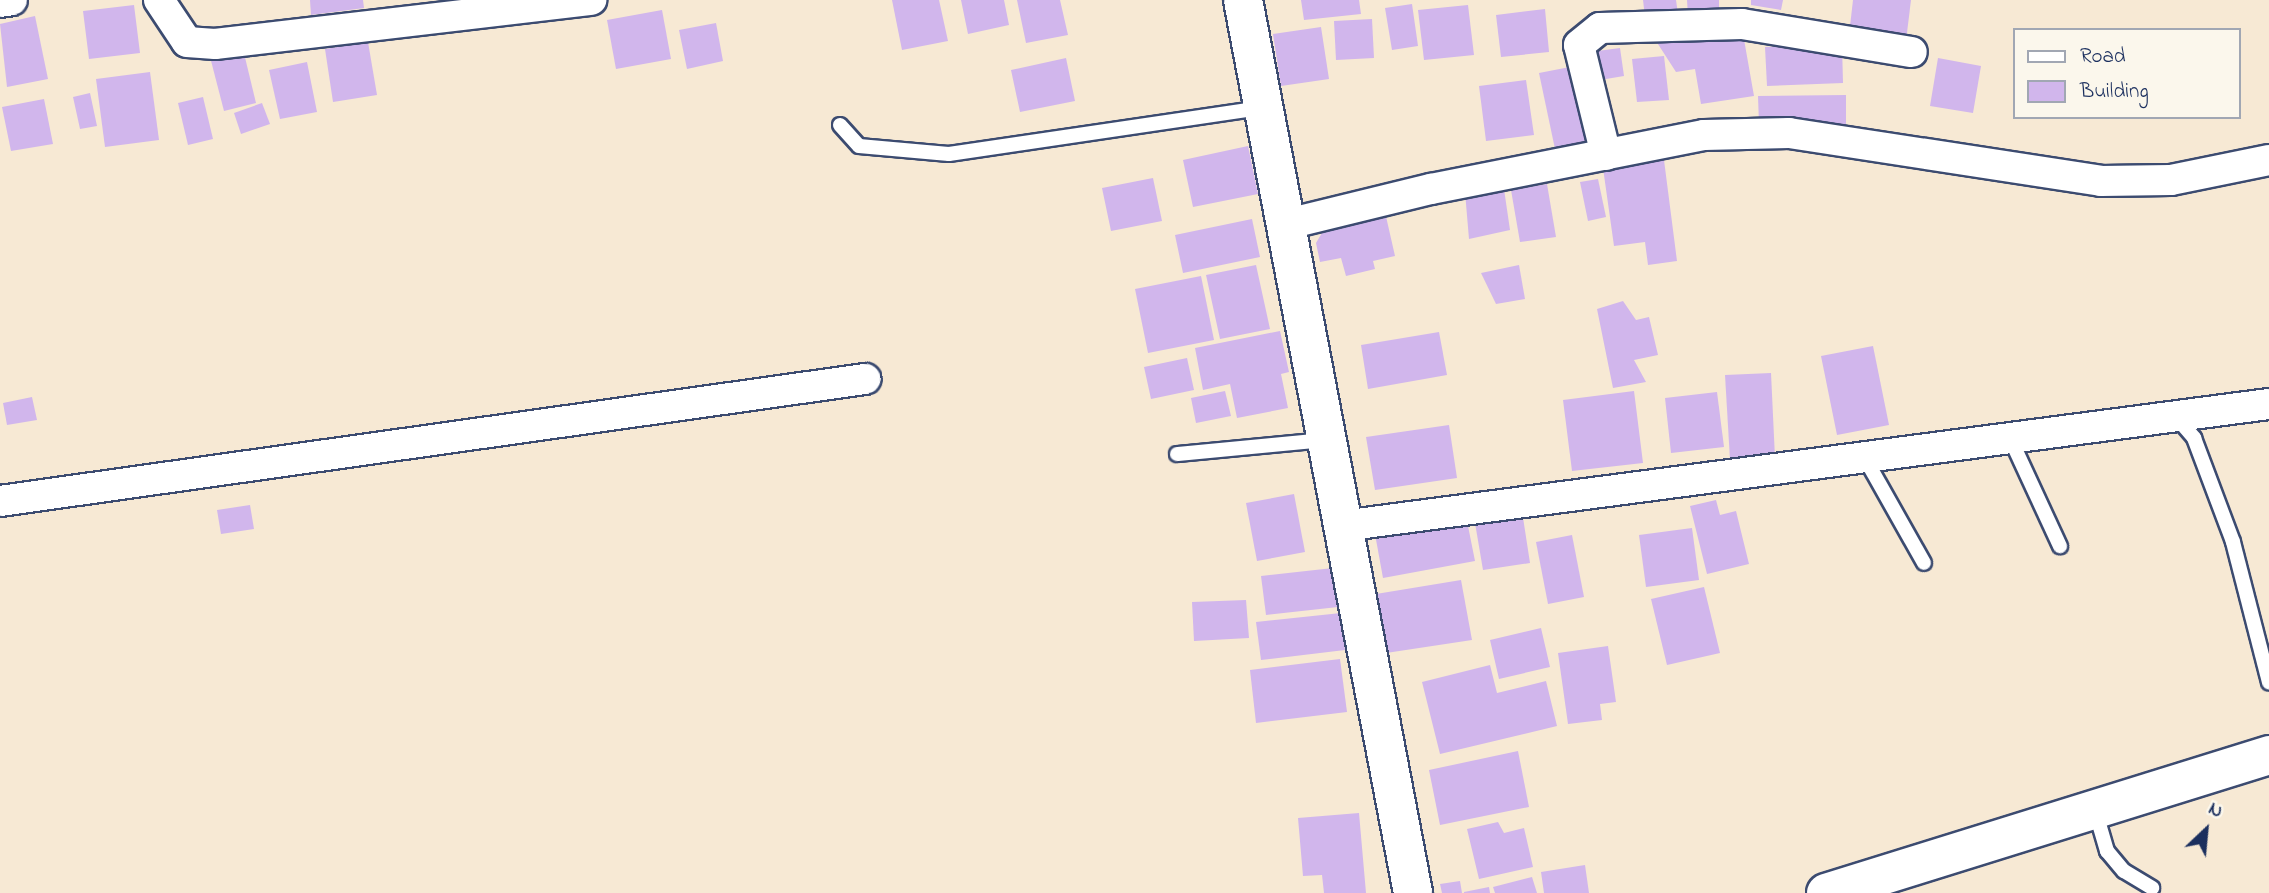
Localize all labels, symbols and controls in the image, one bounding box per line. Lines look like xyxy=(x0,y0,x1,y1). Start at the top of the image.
legend xyxy=(2014,28,2241,119)
text: Road xyxy=(2080,42,2126,72)
text: Building xyxy=(2080,77,2149,107)
north arrow xyxy=(2171,795,2241,865)
text: N xyxy=(2204,796,2227,826)

